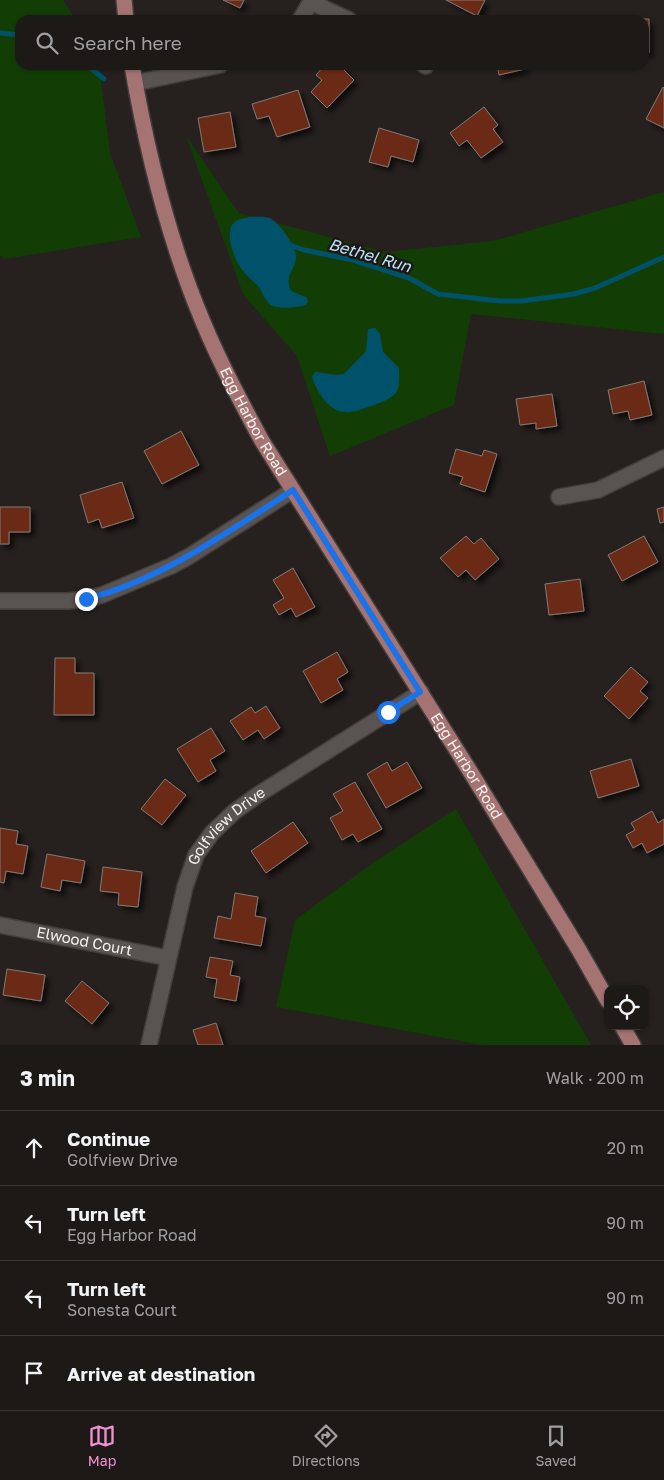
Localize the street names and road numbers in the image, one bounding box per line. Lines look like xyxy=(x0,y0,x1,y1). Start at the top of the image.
street label: Egg Harbor Road xyxy=(217,364,292,479)
street label: Egg Harbor Road xyxy=(427,709,507,822)
street label: Golfview Drive xyxy=(183,782,268,867)
street label: Elwood Court xyxy=(35,922,134,959)

